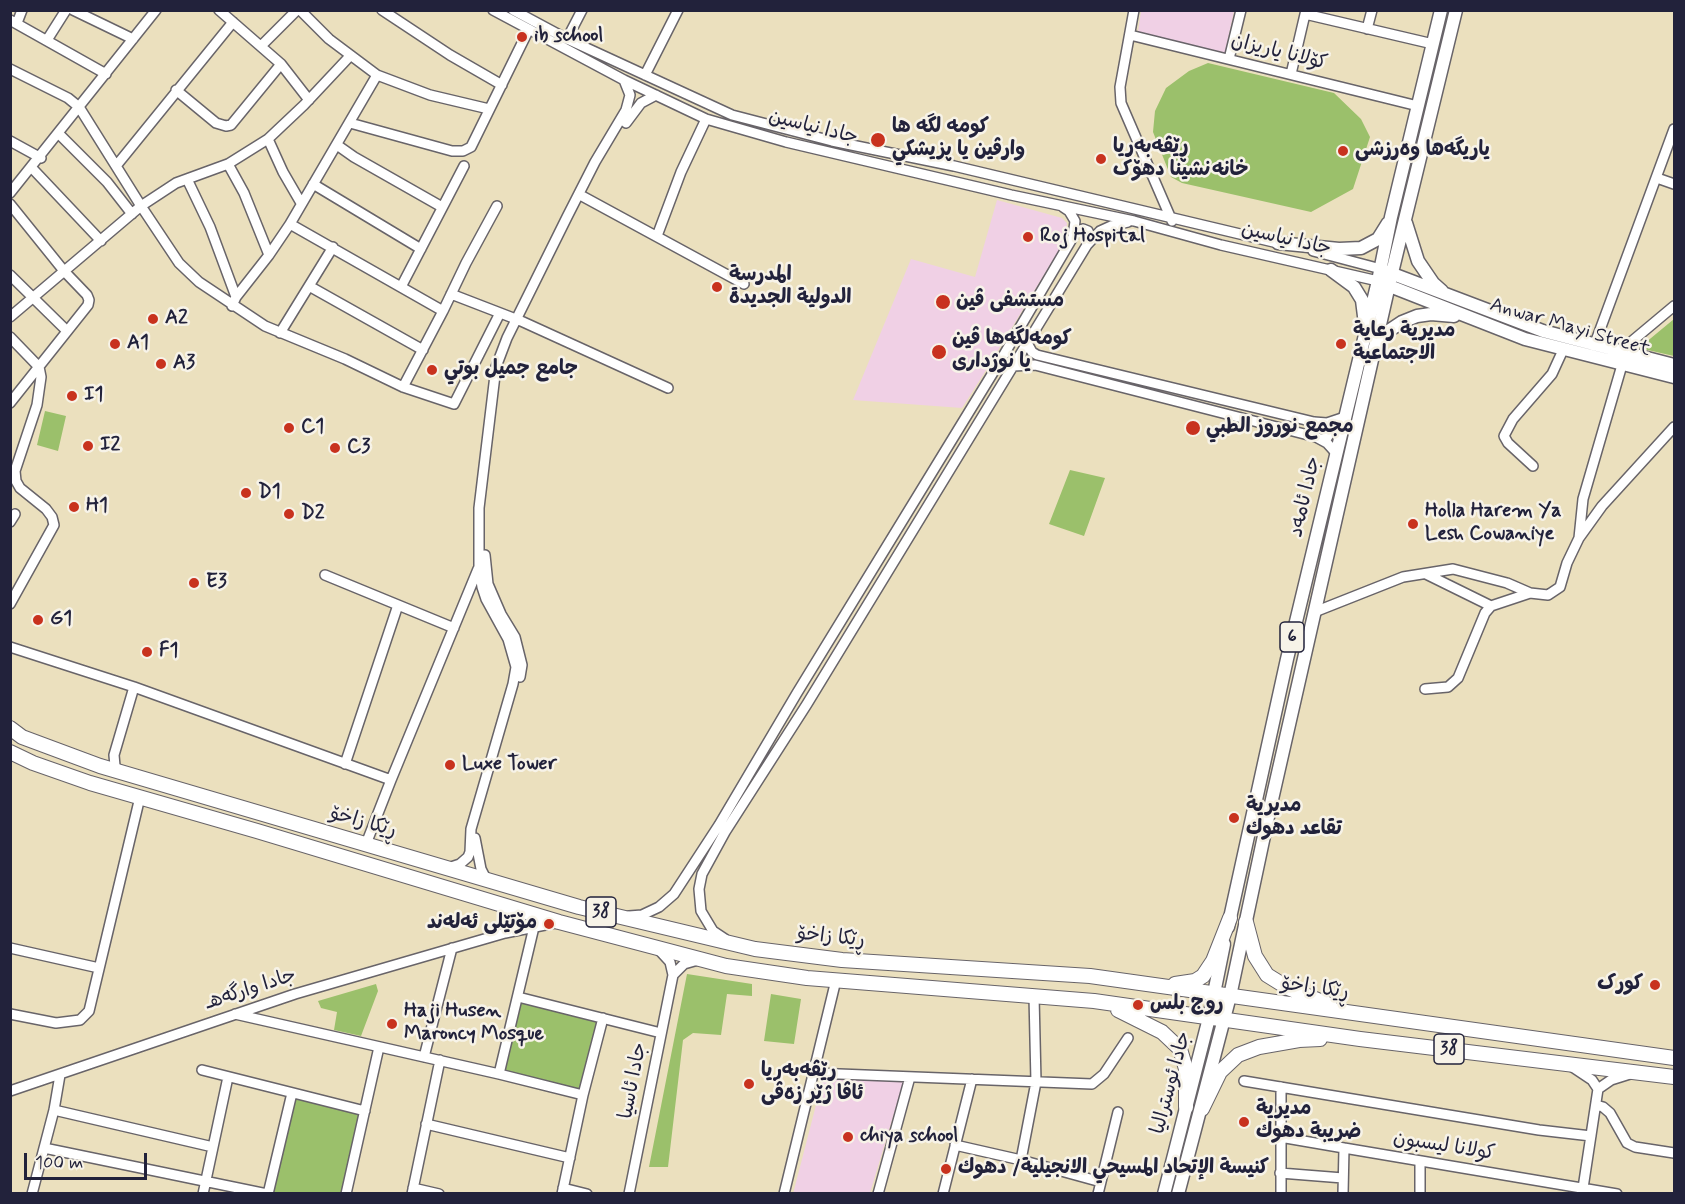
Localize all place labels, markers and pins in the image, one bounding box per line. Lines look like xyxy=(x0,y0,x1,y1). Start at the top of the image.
place label: ib school xyxy=(534,25,603,49)
marker: ib school xyxy=(515,30,529,44)
place label: كومه لگه ها وارڤين يا پزيشكي xyxy=(892,116,1025,163)
marker: كومه لگه ها وارڤين يا پزيشكي xyxy=(869,131,887,149)
place label: ڕێڤه‌به‌ریا خانەنشينا دهۆک xyxy=(1113,136,1248,183)
place label: ياريگەها وەرزشی xyxy=(1355,139,1490,163)
marker: ياريگەها وەرزشی xyxy=(1336,144,1350,158)
marker: ڕێڤه‌به‌ریا خانەنشينا دهۆک xyxy=(1094,152,1108,166)
place label: Roj Hospital xyxy=(1040,225,1145,249)
marker: Roj Hospital xyxy=(1021,230,1035,244)
place label: المدرسة الدولية الجديدة xyxy=(729,264,851,311)
marker: المدرسة الدولية الجديدة xyxy=(710,280,724,294)
place label: مستشفى ڤين xyxy=(956,290,1064,314)
marker: مستشفى ڤين xyxy=(934,293,952,311)
place label: A2 xyxy=(165,307,188,331)
marker: A2 xyxy=(146,312,160,326)
place label: مديرية رعاية الاجتماعية xyxy=(1353,320,1455,367)
place label: کومەلگەها ڤین یا نوژداری xyxy=(952,328,1072,375)
place label: A1 xyxy=(127,332,149,356)
marker: A1 xyxy=(108,337,122,351)
marker: مديرية رعاية الاجتماعية xyxy=(1334,337,1348,351)
marker: کومەلگەها ڤین یا نوژداری xyxy=(930,343,948,361)
place label: A3 xyxy=(173,352,195,376)
marker: A3 xyxy=(154,357,168,371)
place label: جامع جميل بوتي xyxy=(444,358,578,382)
marker: جامع جميل بوتي xyxy=(425,363,439,377)
place label: I1 xyxy=(84,384,103,408)
marker: I1 xyxy=(65,389,79,403)
place label: C1 xyxy=(301,416,324,440)
place label: مجمع نوروز الطبي xyxy=(1206,416,1354,440)
marker: مجمع نوروز الطبي xyxy=(1184,419,1202,437)
marker: C1 xyxy=(282,421,296,435)
place label: I2 xyxy=(100,434,120,458)
place label: C3 xyxy=(347,436,370,460)
marker: I2 xyxy=(81,439,95,453)
marker: C3 xyxy=(328,441,342,455)
place label: D1 xyxy=(258,481,281,505)
marker: D1 xyxy=(239,486,253,500)
place label: H1 xyxy=(86,495,108,519)
marker: H1 xyxy=(67,500,81,514)
place label: Holla Harem Ya Lesh Cowaniye xyxy=(1425,500,1562,547)
place label: D2 xyxy=(301,502,325,526)
marker: D2 xyxy=(282,507,296,521)
marker: Holla Harem Ya Lesh Cowaniye xyxy=(1406,517,1420,531)
place label: E3 xyxy=(206,571,227,595)
marker: E3 xyxy=(187,576,201,590)
place label: G1 xyxy=(50,608,72,632)
marker: G1 xyxy=(31,613,45,627)
place label: F1 xyxy=(159,640,179,664)
marker: F1 xyxy=(140,645,154,659)
place label: Luxe Tower xyxy=(462,753,557,777)
marker: Luxe Tower xyxy=(443,758,457,772)
place label: مديرية تقاعد دهوك xyxy=(1246,795,1342,842)
marker: مديرية تقاعد دهوك xyxy=(1227,811,1241,825)
place label: مۆتێلی ئەلەند xyxy=(427,912,537,936)
marker: مۆتێلی ئەلەند xyxy=(542,917,556,931)
place label: کورک xyxy=(1597,973,1643,997)
marker: کورک xyxy=(1648,978,1662,992)
place label: روج بلس xyxy=(1150,993,1223,1017)
marker: روج بلس xyxy=(1131,998,1145,1012)
place label: Haji Husen Maroncy Mosque xyxy=(404,1000,544,1047)
marker: Haji Husen Maroncy Mosque xyxy=(385,1017,399,1031)
place label: رێڤەبەریا ئاڤا ژێر زەڤی xyxy=(761,1060,863,1107)
marker: رێڤەبەریا ئاڤا ژێر زەڤی xyxy=(742,1077,756,1091)
place label: مديرية ضريبة دهوك xyxy=(1256,1098,1361,1145)
marker: مديرية ضريبة دهوك xyxy=(1237,1115,1251,1129)
place label: chiya school xyxy=(860,1125,958,1149)
marker: chiya school xyxy=(841,1130,855,1144)
place label: كنيسة الإتحاد المسيحي الانجيلية/ دهوك xyxy=(958,1157,1269,1181)
marker: كنيسة الإتحاد المسيحي الانجيلية/ دهوك xyxy=(939,1162,953,1176)

